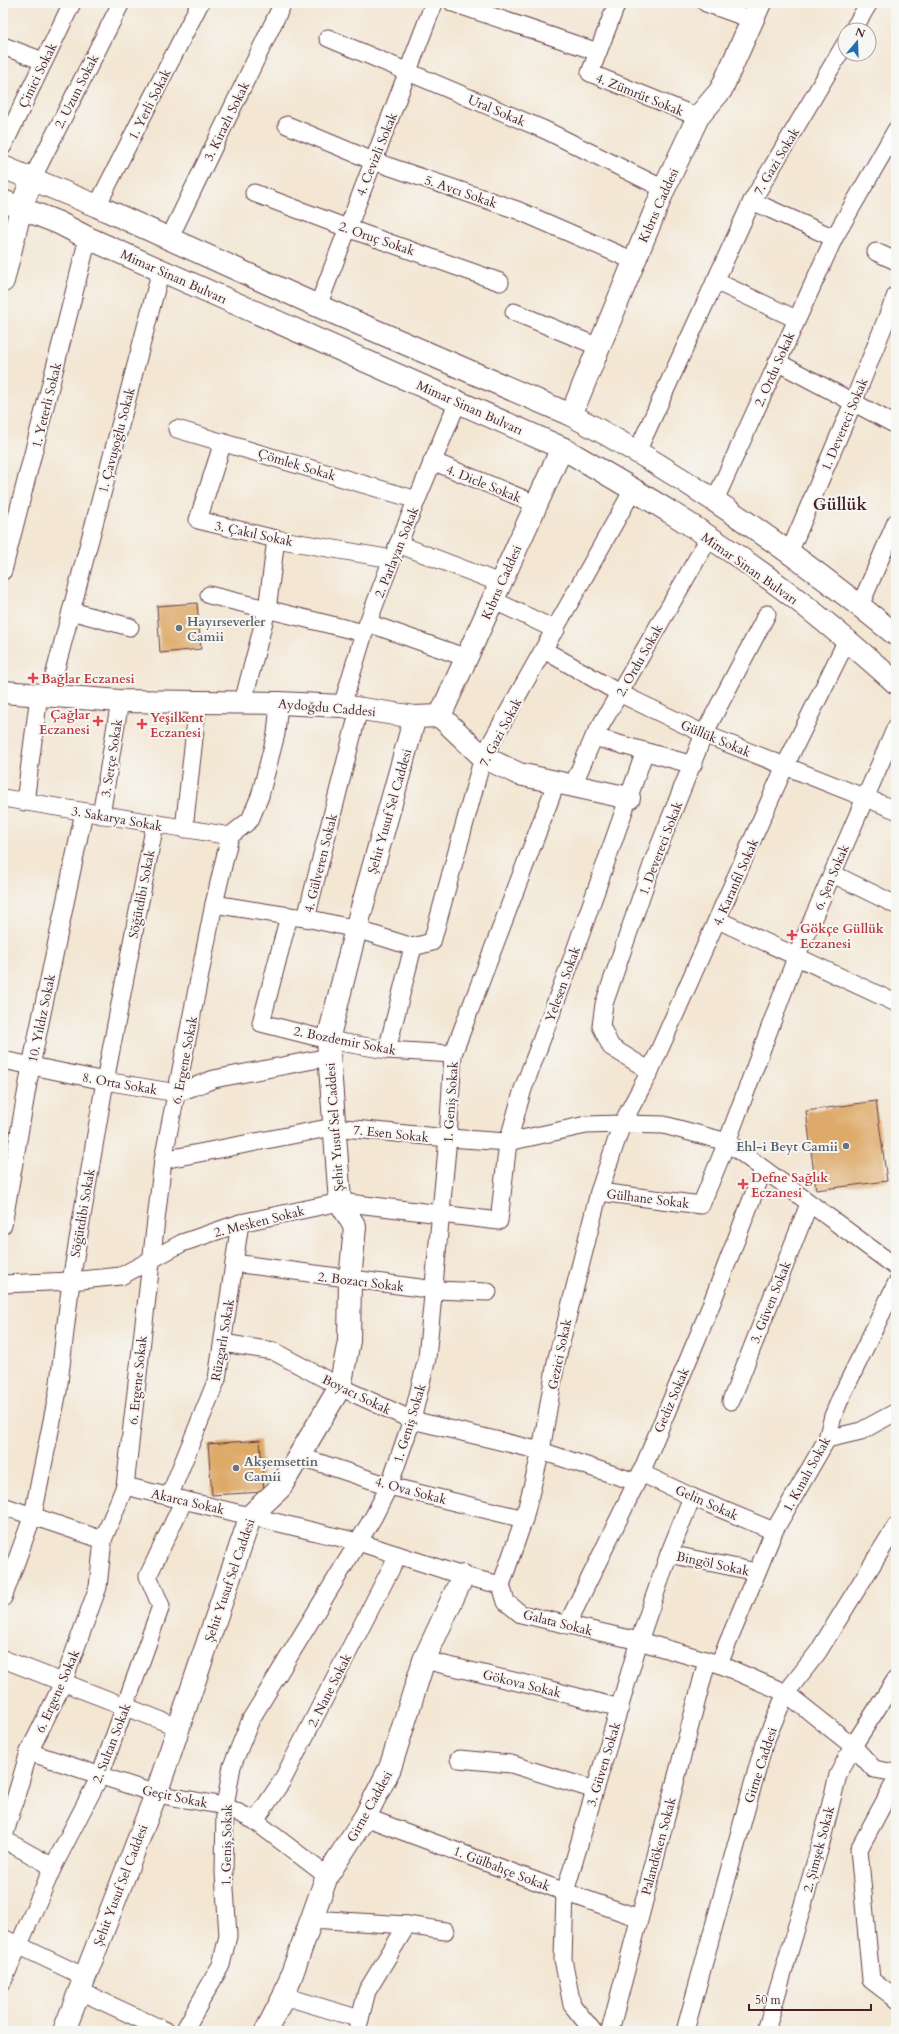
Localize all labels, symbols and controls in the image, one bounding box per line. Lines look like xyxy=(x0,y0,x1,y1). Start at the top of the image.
north arrow xyxy=(837,22,877,62)
text: N xyxy=(853,24,867,42)
street label: Çinici Sokak xyxy=(14,40,62,111)
street label: 2. Uzun Sokak xyxy=(50,51,103,132)
street label: 1. Yerli Sokak xyxy=(124,66,175,143)
street label: 4. Zümrüt Sokak xyxy=(593,69,686,121)
street label: 3. Kirazlı Sokak xyxy=(200,79,254,164)
street label: Ural Sokak xyxy=(465,91,528,131)
street label: 4. Cevizli Sokak xyxy=(352,110,402,199)
street label: 7. Gazi Sokak xyxy=(750,125,804,198)
street label: Kıbrıs Caddesi xyxy=(634,165,684,246)
street label: 5. Avcı Sokak xyxy=(422,171,499,213)
street label: 2. Oruç Sokak xyxy=(336,218,417,260)
street label: Mimar Sinan Bulvarı xyxy=(118,245,230,309)
street label: 2. Ordu Sokak xyxy=(750,329,799,410)
street label: 1. Yeterli Sokak xyxy=(28,361,66,450)
street label: 1. Devereci Sokak xyxy=(817,375,873,474)
street label: Mimar Sinan Bulvarı xyxy=(414,376,526,440)
street label: 1. Çavuşoğlu Sokak xyxy=(94,386,140,495)
street label: Çömlek Sokak xyxy=(255,445,338,485)
street label: 4. Dicle Sokak xyxy=(443,461,524,507)
district label: Güllük xyxy=(813,493,868,516)
street label: 2. Parlayan Sokak xyxy=(370,504,423,601)
street label: 3. Çakıl Sokak xyxy=(213,517,295,551)
street label: Mimar Sinan Bulvarı xyxy=(697,529,802,609)
street label: Kıbrıs Caddesi xyxy=(477,542,527,623)
place label: Hayırseverler Camii xyxy=(187,613,266,646)
street label: 2. Ordu Sokak xyxy=(612,621,668,700)
marker: Hayırseverler Camii xyxy=(174,623,184,633)
place label: Bağlar Eczanesi xyxy=(41,670,135,688)
marker: Bağlar Eczanesi xyxy=(28,673,38,683)
street label: Aydoğdu Caddesi xyxy=(277,695,377,721)
street label: 7. Gazi Sokak xyxy=(475,695,527,770)
place label: Çağlar Eczanesi xyxy=(39,706,91,739)
place label: Yeşilkent Eczanesi xyxy=(150,709,204,742)
marker: Çağlar Eczanesi xyxy=(93,716,103,726)
street label: Güllük Sokak xyxy=(678,716,754,762)
street label: 3. Serçe Sokak xyxy=(97,718,127,799)
marker: Yeşilkent Eczanesi xyxy=(137,719,147,729)
street label: Şehit Yusuf Sel Caddesi xyxy=(364,746,416,876)
street label: 1. Devereci Sokak xyxy=(635,799,687,898)
street label: 3. Sakarya Sokak xyxy=(70,802,164,836)
street label: 4. Gülveren Sokak xyxy=(300,812,342,915)
street label: 4. Karanfil Sokak xyxy=(709,836,763,929)
street label: 6. Şen Sokak xyxy=(810,842,854,913)
street label: Söğütdibi Sokak xyxy=(125,848,159,940)
place label: Gökçe Güllük Eczanesi xyxy=(800,920,885,953)
marker: Gökçe Güllük Eczanesi xyxy=(787,930,797,940)
street label: Yelesen Sokak xyxy=(541,944,585,1025)
street label: 10. Yıldız Sokak xyxy=(24,972,60,1064)
street label: 6. Ergene Sokak xyxy=(168,1015,202,1106)
street label: 2. Bozdemir Sokak xyxy=(292,1022,398,1060)
street label: 1. Geniş Sokak xyxy=(439,1061,463,1143)
street label: Şehit Yusuf Sel Caddesi xyxy=(321,1062,348,1192)
street label: 8. Orta Sokak xyxy=(81,1069,159,1099)
street label: 7. Esen Sokak xyxy=(352,1121,430,1147)
place label: Ehl-i Beyt Camii xyxy=(736,1138,838,1156)
marker: Ehl-i Beyt Camii xyxy=(841,1141,851,1151)
street label: Söğütdibi Sokak xyxy=(66,1167,100,1259)
place label: Defne Sağlık Eczanesi xyxy=(751,1169,829,1202)
marker: Defne Sağlık Eczanesi xyxy=(738,1179,748,1189)
street label: Gülhane Sokak xyxy=(605,1185,690,1213)
street label: 2. Mesken Sokak xyxy=(212,1202,306,1242)
street label: 3. Güven Sokak xyxy=(746,1258,796,1346)
street label: 2. Bozacı Sokak xyxy=(317,1268,405,1296)
street label: Rüzgarlı Sokak xyxy=(207,1298,239,1383)
street label: Gezici Sokak xyxy=(544,1317,576,1391)
street label: 6. Ergene Sokak xyxy=(124,1335,152,1425)
street label: Gediz Sokak xyxy=(650,1365,694,1436)
street label: Boyacı Sokak xyxy=(319,1370,394,1419)
street label: 1. Geniş Sokak xyxy=(389,1382,431,1465)
street label: 1. Kınalı Sokak xyxy=(779,1434,835,1515)
place label: Akşemsettin Camii xyxy=(244,1453,319,1486)
marker: Akşemsettin Camii xyxy=(231,1463,241,1473)
street label: 4. Ova Sokak xyxy=(373,1473,449,1509)
street label: Gelin Sokak xyxy=(672,1481,741,1525)
street label: Akarca Sokak xyxy=(149,1485,226,1519)
street label: Şehit Yusuf Sel Caddesi xyxy=(200,1516,260,1644)
street label: Bingöl Sokak xyxy=(675,1547,751,1580)
street label: Galata Sokak xyxy=(521,1606,594,1640)
street label: 6. Ergene Sokak xyxy=(32,1647,84,1736)
street label: 2. Nane Sokak xyxy=(304,1651,356,1730)
street label: Gökova Sokak xyxy=(481,1666,563,1702)
street label: 2. Sultan Sokak xyxy=(88,1701,135,1786)
street label: 3. Güven Sokak xyxy=(583,1720,625,1809)
street label: Girne Caddesi xyxy=(740,1725,782,1806)
street label: Girne Caddesi xyxy=(343,1767,397,1845)
street label: Geçit Sokak xyxy=(140,1781,209,1813)
street label: Palandöken Sokak xyxy=(637,1795,681,1897)
street label: 1. Geniş Sokak xyxy=(217,1804,237,1886)
street label: 2. Şimşek Sokak xyxy=(799,1804,839,1894)
street label: Şehit Yusuf Sel Caddesi xyxy=(89,1822,153,1949)
street label: 1. Gülbahçe Sokak xyxy=(451,1842,553,1896)
scale bar xyxy=(749,1986,871,2012)
text: 50 m xyxy=(755,1992,782,2008)

